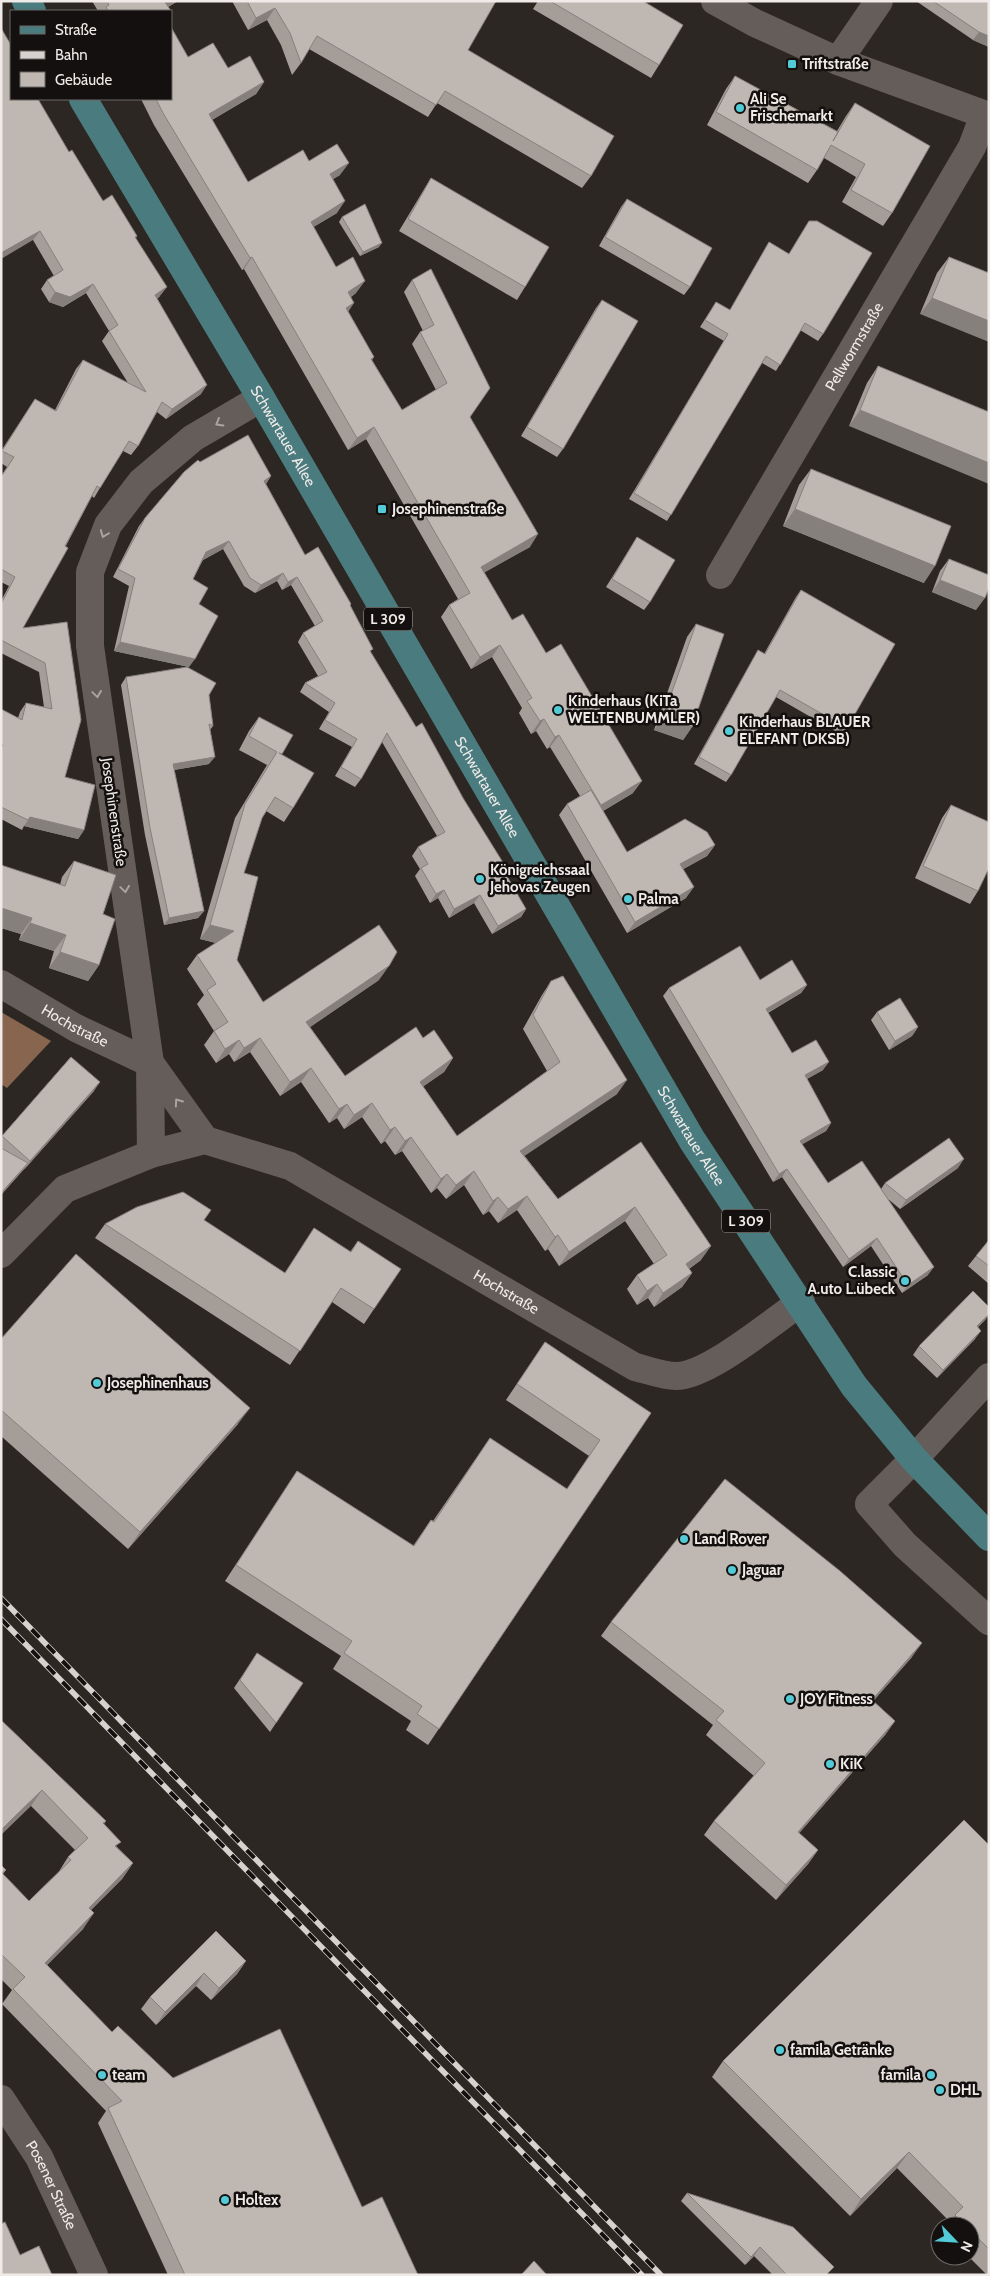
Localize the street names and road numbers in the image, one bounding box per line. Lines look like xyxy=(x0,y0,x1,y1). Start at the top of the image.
street label: Pellwormstraße xyxy=(821,299,888,394)
street label: Schwartauer Allee xyxy=(247,382,320,490)
road number: L 309 xyxy=(364,608,412,630)
street label: Schwartauer Allee xyxy=(451,733,524,841)
street label: Josephinenstraße xyxy=(97,756,131,868)
street label: Hochstraße xyxy=(38,1001,111,1051)
street label: Schwartauer Allee xyxy=(654,1083,729,1189)
road number: L 309 xyxy=(722,1210,770,1232)
street label: Hochstraße xyxy=(470,1266,543,1318)
street label: Posener Straße xyxy=(22,2137,81,2233)

